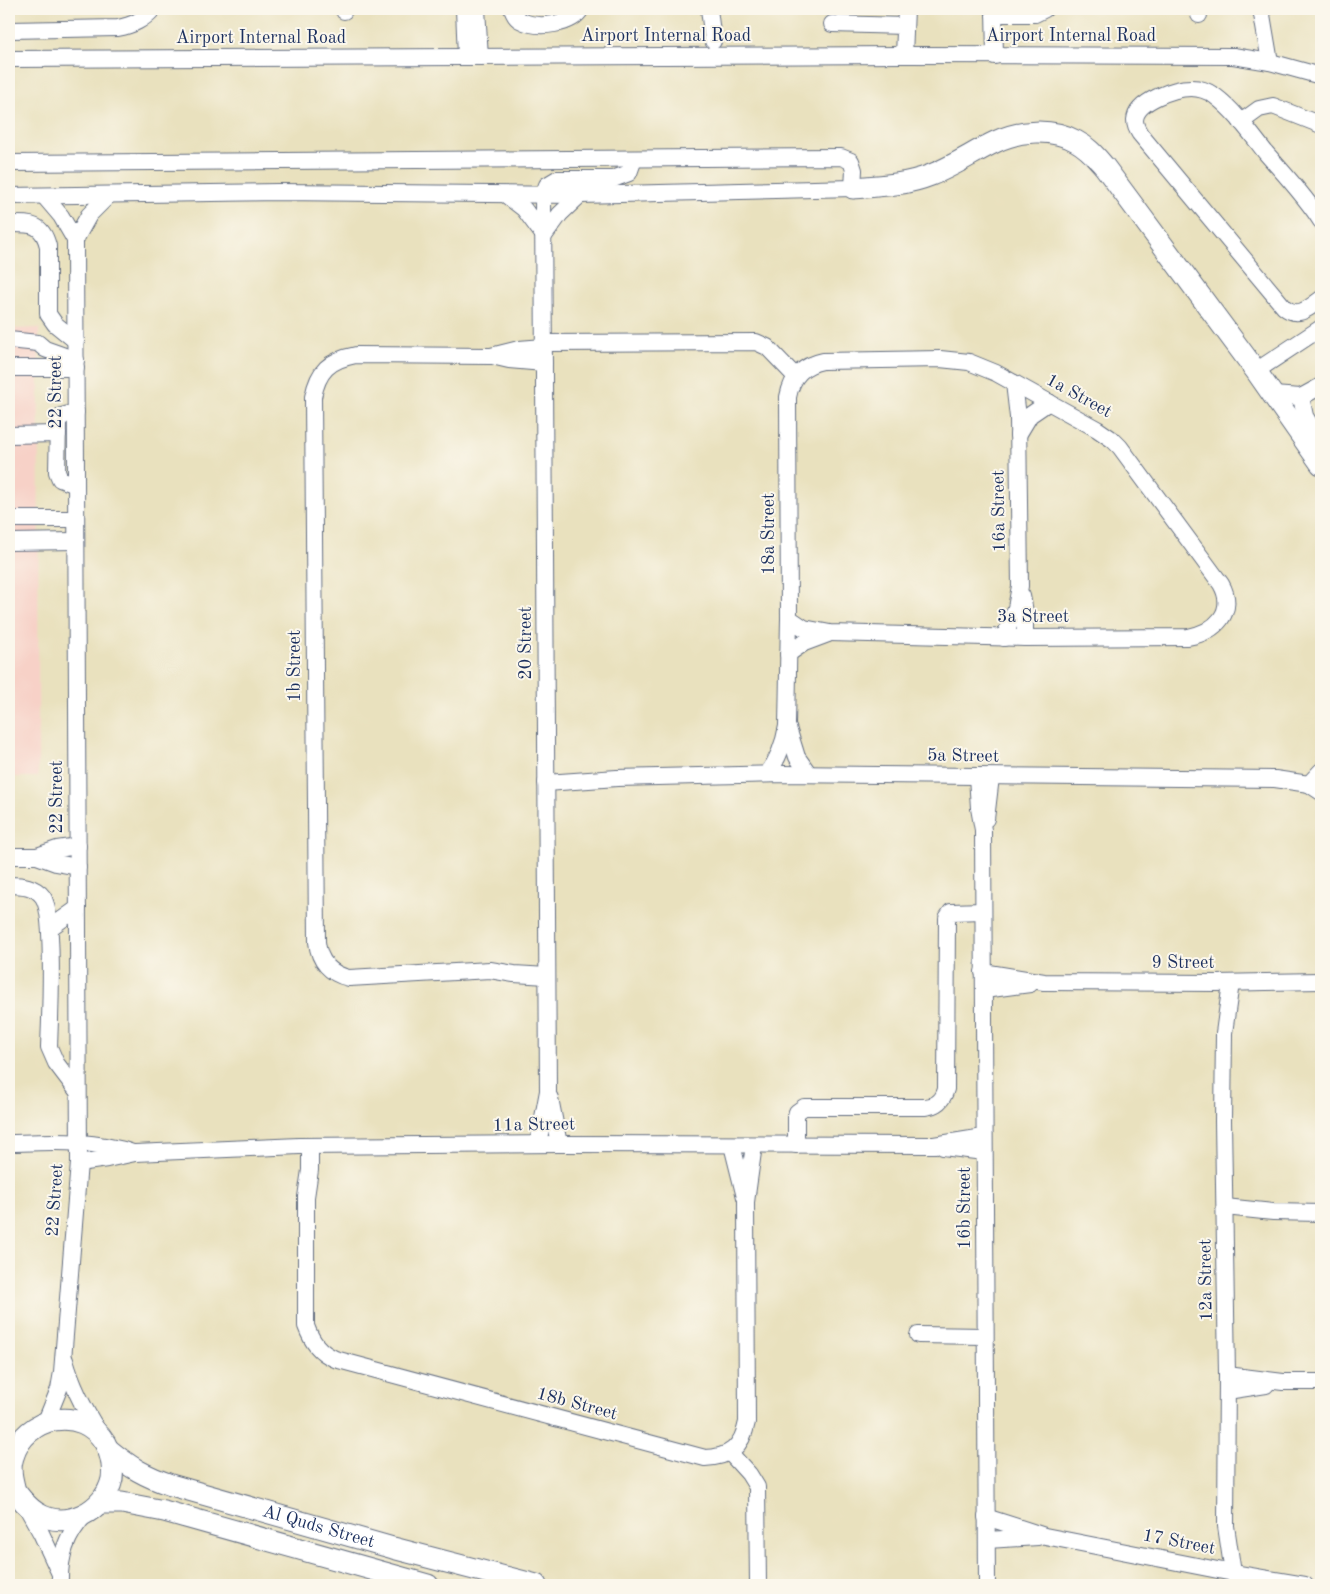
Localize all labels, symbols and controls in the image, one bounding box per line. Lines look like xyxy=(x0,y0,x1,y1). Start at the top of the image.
street label: Airport Internal Road xyxy=(581,27,751,45)
street label: Airport Internal Road xyxy=(986,27,1156,45)
street label: Airport Internal Road xyxy=(176,29,346,47)
street label: 22 Street xyxy=(47,355,65,429)
street label: 1a Street xyxy=(1043,371,1115,421)
street label: 16a Street xyxy=(989,470,1009,552)
street label: 18a Street xyxy=(760,493,778,575)
street label: 20 Street xyxy=(517,606,535,680)
street label: 3a Street xyxy=(997,608,1069,626)
street label: 1b Street xyxy=(286,630,304,702)
street label: 5a Street xyxy=(927,746,999,766)
street label: 22 Street xyxy=(48,760,66,834)
street label: 9 Street xyxy=(1151,954,1215,972)
street label: 11a Street xyxy=(493,1115,575,1135)
street label: 22 Street xyxy=(43,1163,67,1237)
street label: 16b Street xyxy=(956,1167,974,1249)
street label: 12a Street xyxy=(1196,1239,1216,1321)
street label: 18b Street xyxy=(535,1385,619,1423)
street label: Al Quds Street xyxy=(260,1502,377,1551)
street label: 17 Street xyxy=(1141,1526,1217,1558)

